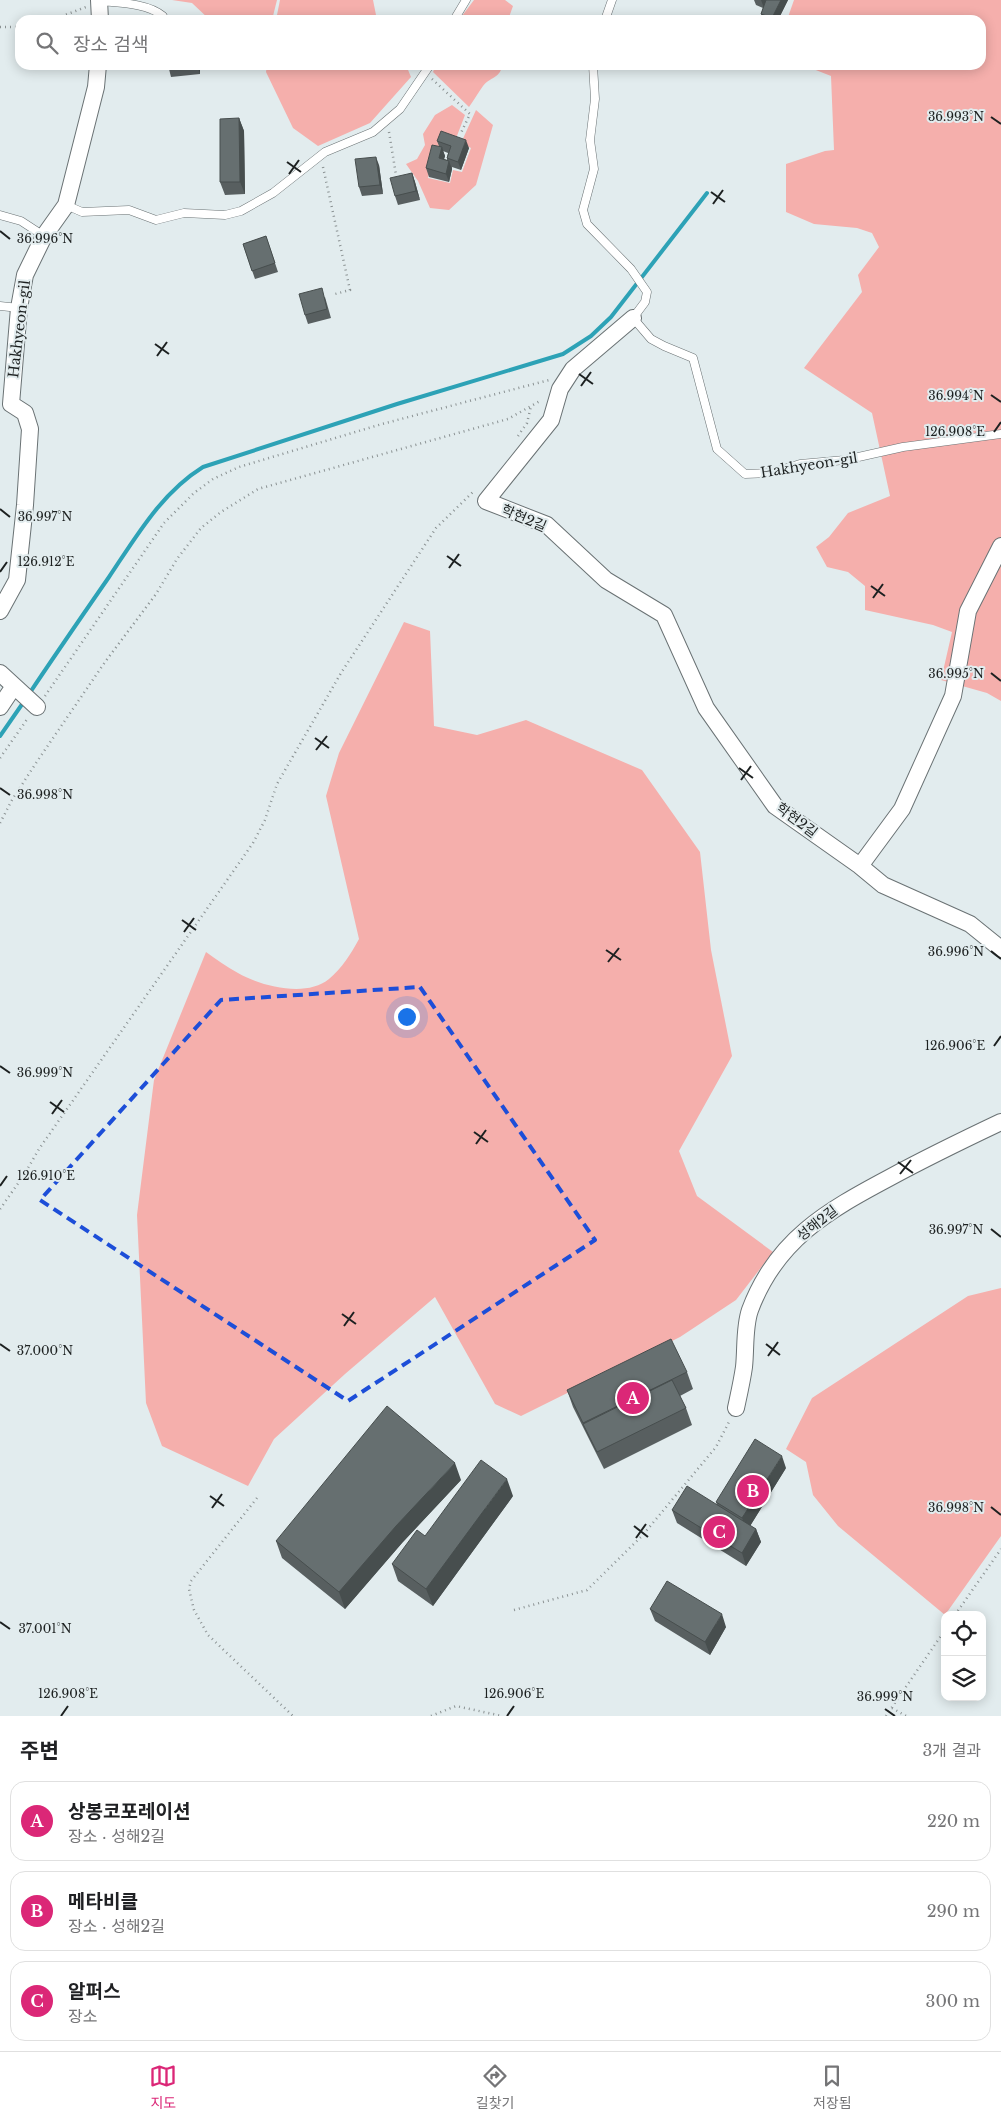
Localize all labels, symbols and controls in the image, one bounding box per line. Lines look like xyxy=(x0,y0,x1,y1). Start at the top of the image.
search box xyxy=(15,15,986,70)
icon: search xyxy=(33,29,61,57)
text: 장소 검색 xyxy=(73,33,148,56)
text: 36.993°N xyxy=(928,109,984,124)
text: 36.996°N xyxy=(17,231,73,246)
street label: Hakhyeon-gil xyxy=(4,279,34,379)
text: 36.994°N xyxy=(928,388,984,403)
text: 126.908°E xyxy=(925,424,985,439)
street label: Hakhyeon-gil xyxy=(759,448,859,482)
street label: 학현2길 xyxy=(499,500,549,536)
text: 36.997°N xyxy=(18,509,73,524)
text: 126.912°E xyxy=(18,554,75,569)
text: 36.995°N xyxy=(928,666,984,681)
text: 36.998°N xyxy=(17,787,73,802)
street label: 학현2길 xyxy=(773,799,821,841)
text: 36.996°N xyxy=(928,944,984,959)
your location xyxy=(394,1004,420,1030)
text: 126.906°E xyxy=(925,1038,986,1053)
text: 36.999°N xyxy=(17,1065,73,1080)
text: 126.910°E xyxy=(17,1168,75,1183)
street label: 성해2길 xyxy=(793,1201,841,1245)
text: 36.997°N xyxy=(929,1222,984,1237)
text: 37.000°N xyxy=(17,1343,73,1358)
pin: A xyxy=(617,1379,649,1417)
pin: B xyxy=(737,1472,769,1510)
text: 36.998°N xyxy=(928,1500,984,1515)
pin: C xyxy=(703,1513,735,1551)
map controls xyxy=(941,1611,986,1701)
button: locate xyxy=(941,1611,986,1656)
text: 37.001°N xyxy=(18,1621,72,1636)
button: layers xyxy=(941,1656,986,1701)
text: 126.908°E xyxy=(38,1686,98,1701)
text: 126.906°E xyxy=(484,1686,545,1701)
text: 36.999°N xyxy=(857,1689,913,1704)
text: 주변 xyxy=(20,1738,59,1764)
text: 3개 결과 xyxy=(922,1740,981,1760)
text: 상봉코포레이션 xyxy=(68,1800,190,1823)
text: A xyxy=(31,1811,43,1831)
text: 220 m xyxy=(927,1811,980,1831)
text: 장소 · 성해2길 xyxy=(68,1826,165,1846)
text: 메타비클 xyxy=(68,1890,138,1913)
text: B xyxy=(31,1901,43,1921)
text: 290 m xyxy=(927,1901,980,1921)
text: 장소 · 성해2길 xyxy=(68,1916,165,1936)
text: 알퍼스 xyxy=(68,1980,120,2003)
text: C xyxy=(30,1991,44,2011)
text: 300 m xyxy=(926,1991,980,2011)
text: 장소 xyxy=(68,2006,97,2026)
tab: 지도 xyxy=(149,2062,177,2112)
tab: 길찾기 xyxy=(476,2062,514,2112)
tab: 저장됨 xyxy=(813,2062,852,2112)

